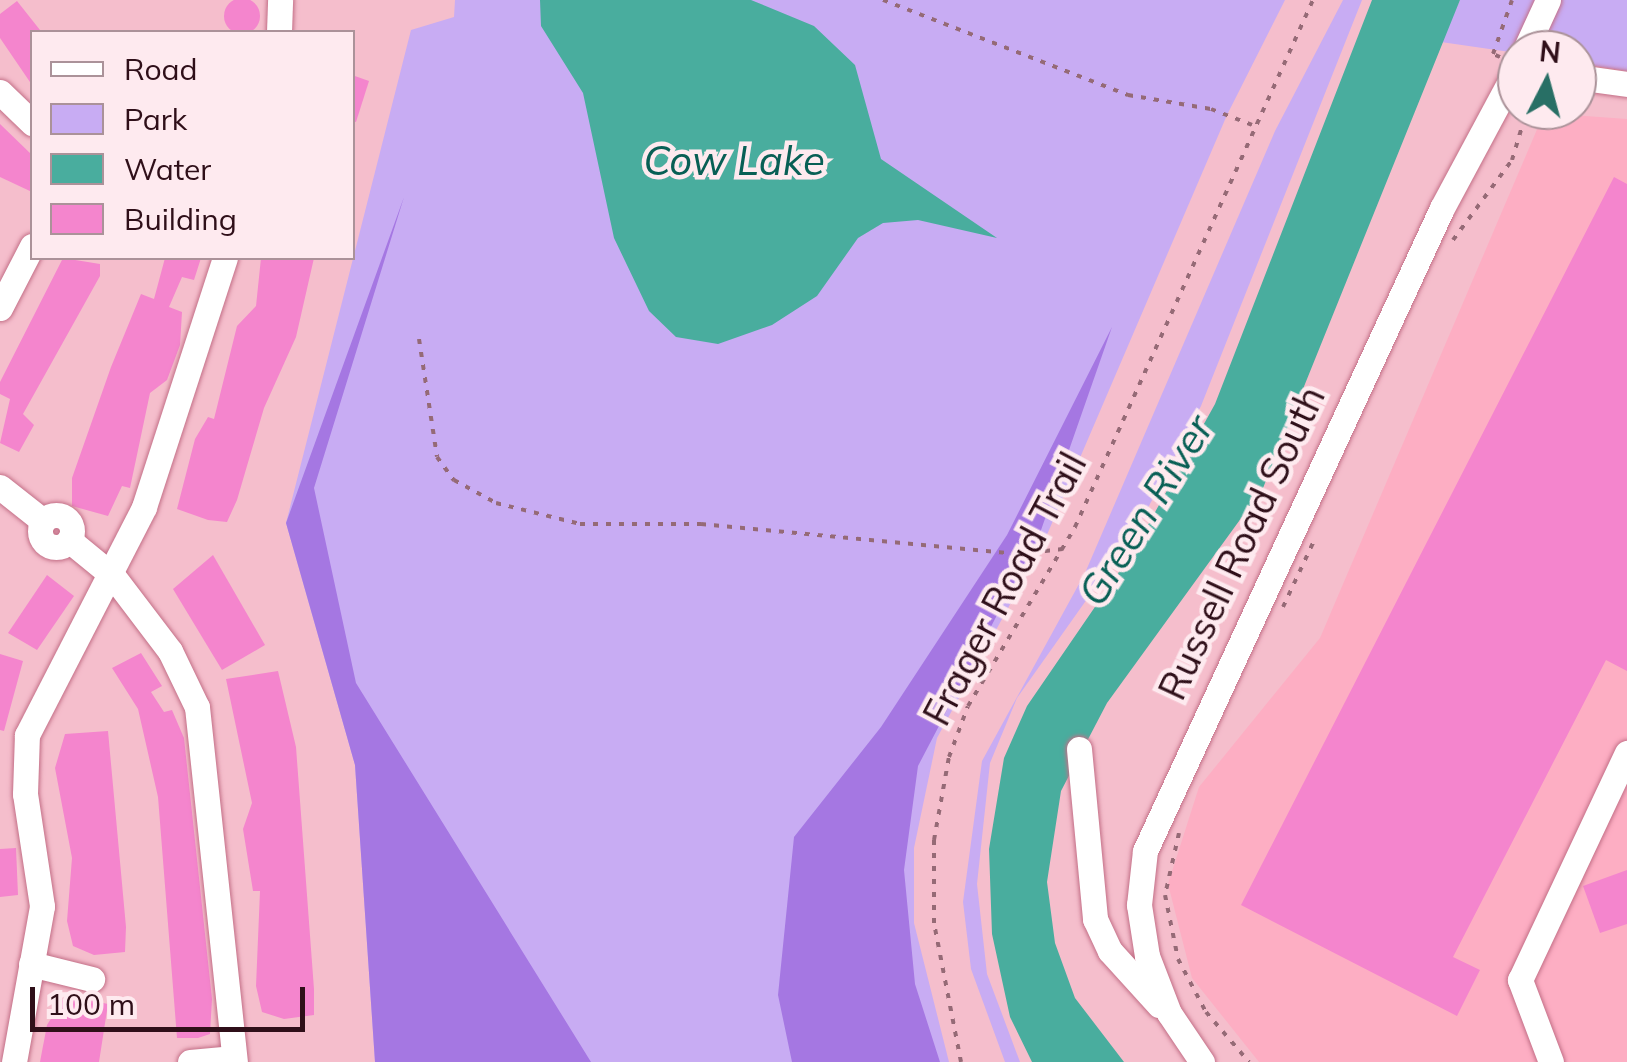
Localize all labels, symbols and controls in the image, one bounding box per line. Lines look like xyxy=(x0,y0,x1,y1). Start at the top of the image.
legend xyxy=(30,30,355,260)
north arrow xyxy=(1497,30,1597,130)
text: N xyxy=(1538,33,1562,70)
text: Road xyxy=(124,50,198,88)
text: Park xyxy=(124,100,187,138)
water label: Cow Lake xyxy=(643,136,825,184)
text: Water xyxy=(124,150,211,188)
text: Building xyxy=(124,200,237,238)
street label: Russell Road South xyxy=(1149,379,1335,707)
water label: Green River xyxy=(1068,406,1222,614)
street label: Frager Road Trail xyxy=(914,445,1096,733)
scale bar xyxy=(35,967,310,1029)
text: 100 m xyxy=(47,985,135,1023)

